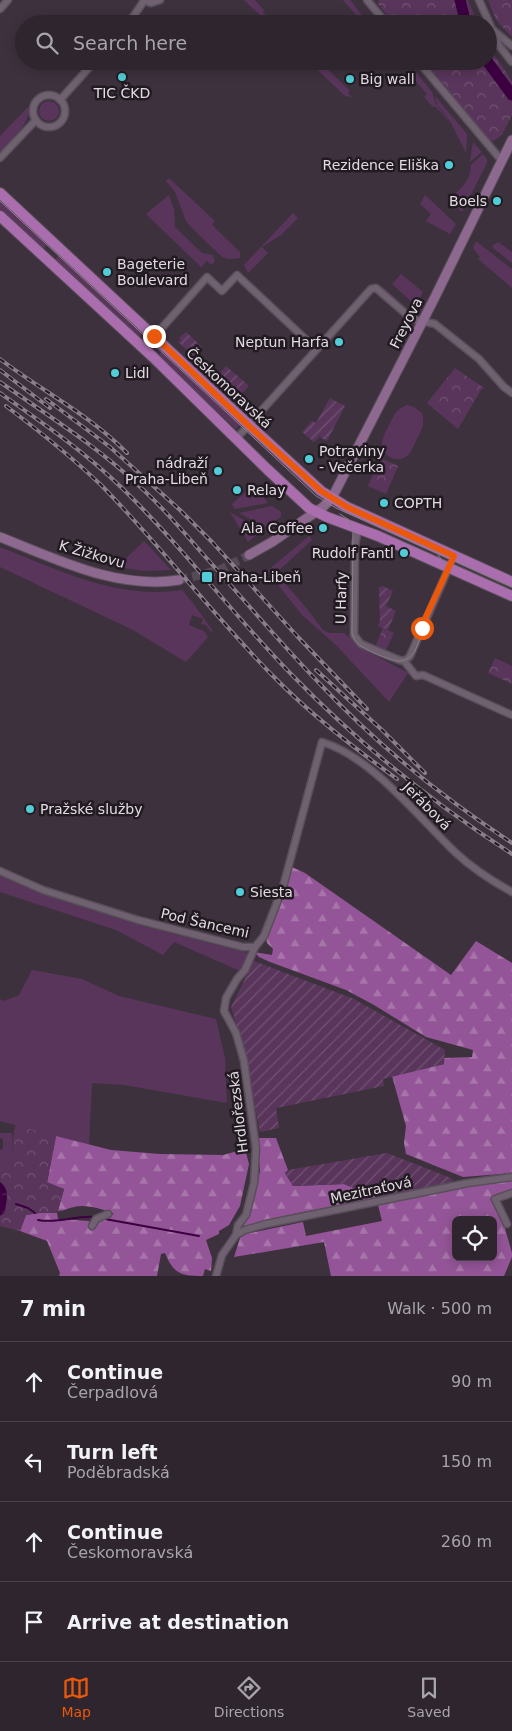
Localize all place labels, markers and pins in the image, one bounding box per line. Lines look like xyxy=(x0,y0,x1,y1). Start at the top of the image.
marker: TIC ČKD xyxy=(116,71,128,83)
place label: Big wall xyxy=(360,71,415,87)
marker: Big wall xyxy=(344,73,356,85)
place label: TIC ČKD xyxy=(93,84,150,101)
place label: Rezidence Eliška xyxy=(323,157,439,173)
marker: Rezidence Eliška xyxy=(443,159,455,171)
place label: Boels xyxy=(449,193,487,209)
marker: Boels xyxy=(491,195,503,207)
place label: Bageterie Boulevard xyxy=(117,256,188,288)
marker: Bageterie Boulevard xyxy=(101,266,113,278)
place label: Neptun Harfa xyxy=(235,334,329,350)
marker: Neptun Harfa xyxy=(333,336,345,348)
place label: Lidl xyxy=(125,365,149,381)
marker: Lidl xyxy=(109,367,121,379)
place label: Potraviny - Večerka xyxy=(319,443,385,475)
marker: Potraviny - Večerka xyxy=(303,453,315,465)
place label: nádraží Praha-Libeň xyxy=(125,455,209,487)
marker: nádraží Praha-Libeň xyxy=(212,465,224,477)
place label: Relay xyxy=(247,482,285,498)
marker: Relay xyxy=(231,484,243,496)
place label: COPTH xyxy=(394,495,442,511)
marker: COPTH xyxy=(378,497,390,509)
place label: Ala Coffee xyxy=(241,520,313,536)
marker: Ala Coffee xyxy=(317,522,329,534)
place label: Rudolf Fantl xyxy=(312,545,394,561)
marker: Rudolf Fantl xyxy=(398,547,410,559)
place label: Praha-Libeň xyxy=(218,569,301,585)
marker: Praha-Libeň xyxy=(200,570,214,584)
place label: Pražské služby xyxy=(40,801,142,817)
marker: Pražské služby xyxy=(24,803,36,815)
place label: Siesta xyxy=(250,884,293,900)
marker: Siesta xyxy=(234,886,246,898)

